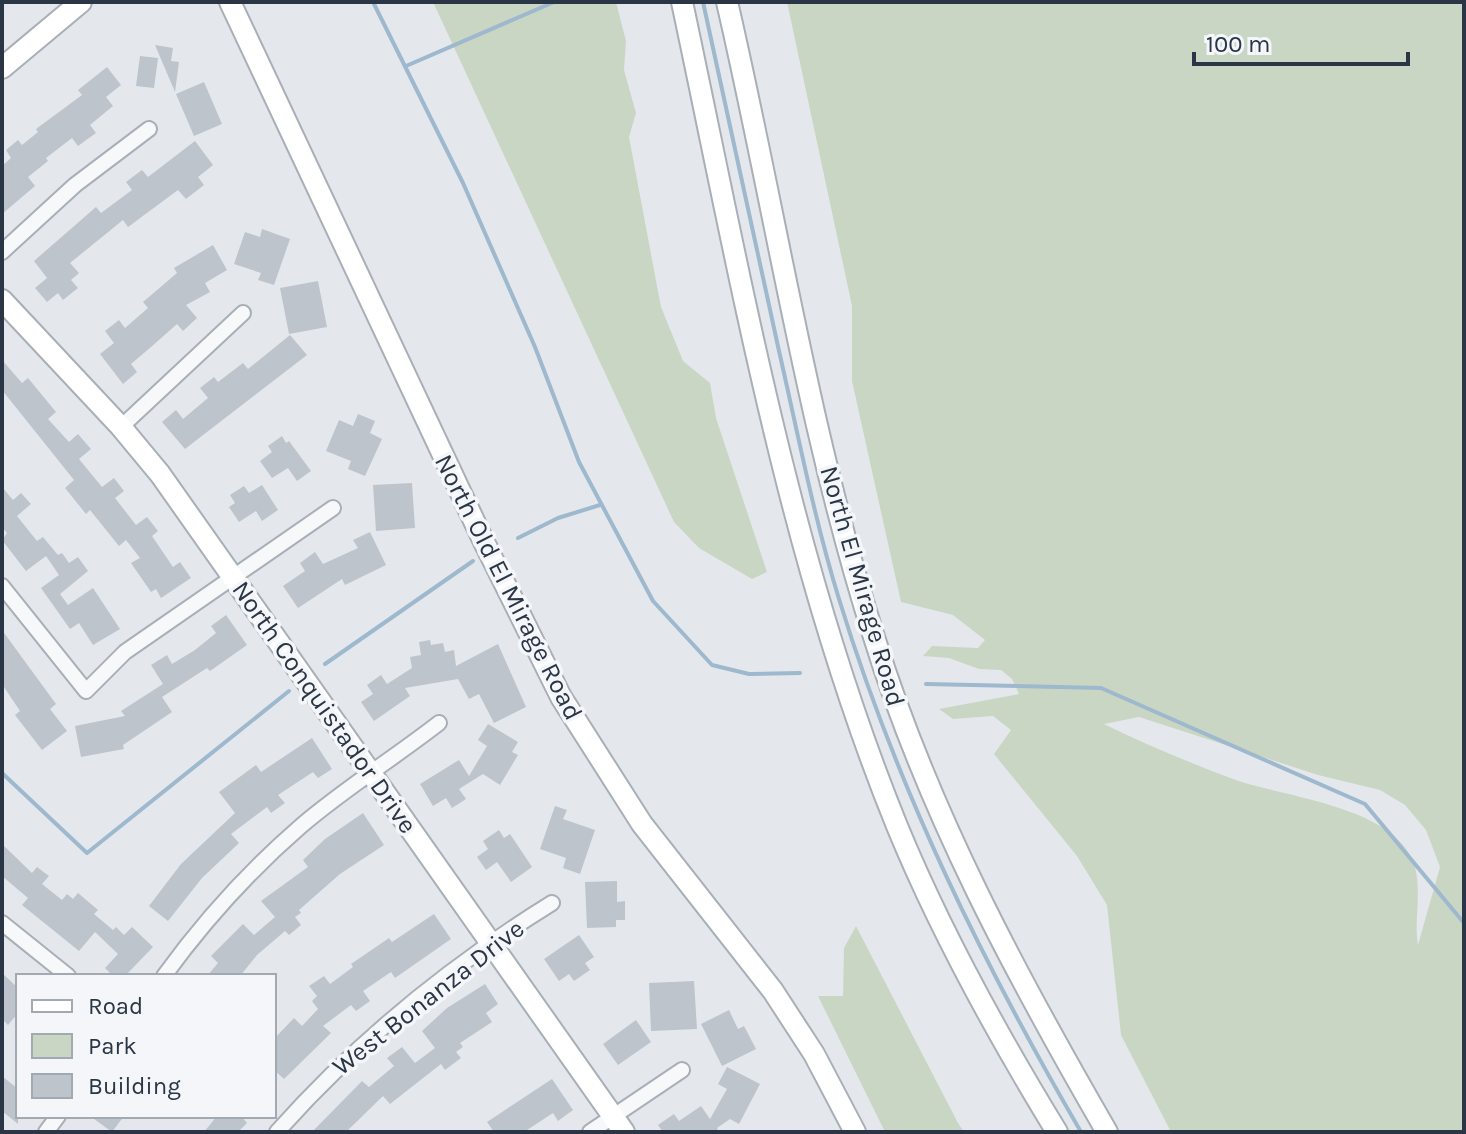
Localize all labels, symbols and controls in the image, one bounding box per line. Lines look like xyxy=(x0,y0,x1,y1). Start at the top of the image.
scale bar xyxy=(1194,16,1408,66)
text: 100 m xyxy=(1206,30,1271,58)
street label: North Old El Mirage Road xyxy=(428,449,589,725)
street label: North El Mirage Road xyxy=(813,462,912,710)
street label: North Conquistador Drive xyxy=(226,575,424,840)
street label: West Bonanza Drive xyxy=(326,913,530,1082)
legend xyxy=(16,974,276,1118)
text: Road xyxy=(88,992,143,1020)
text: Park xyxy=(88,1032,137,1060)
text: Building xyxy=(88,1072,181,1100)

